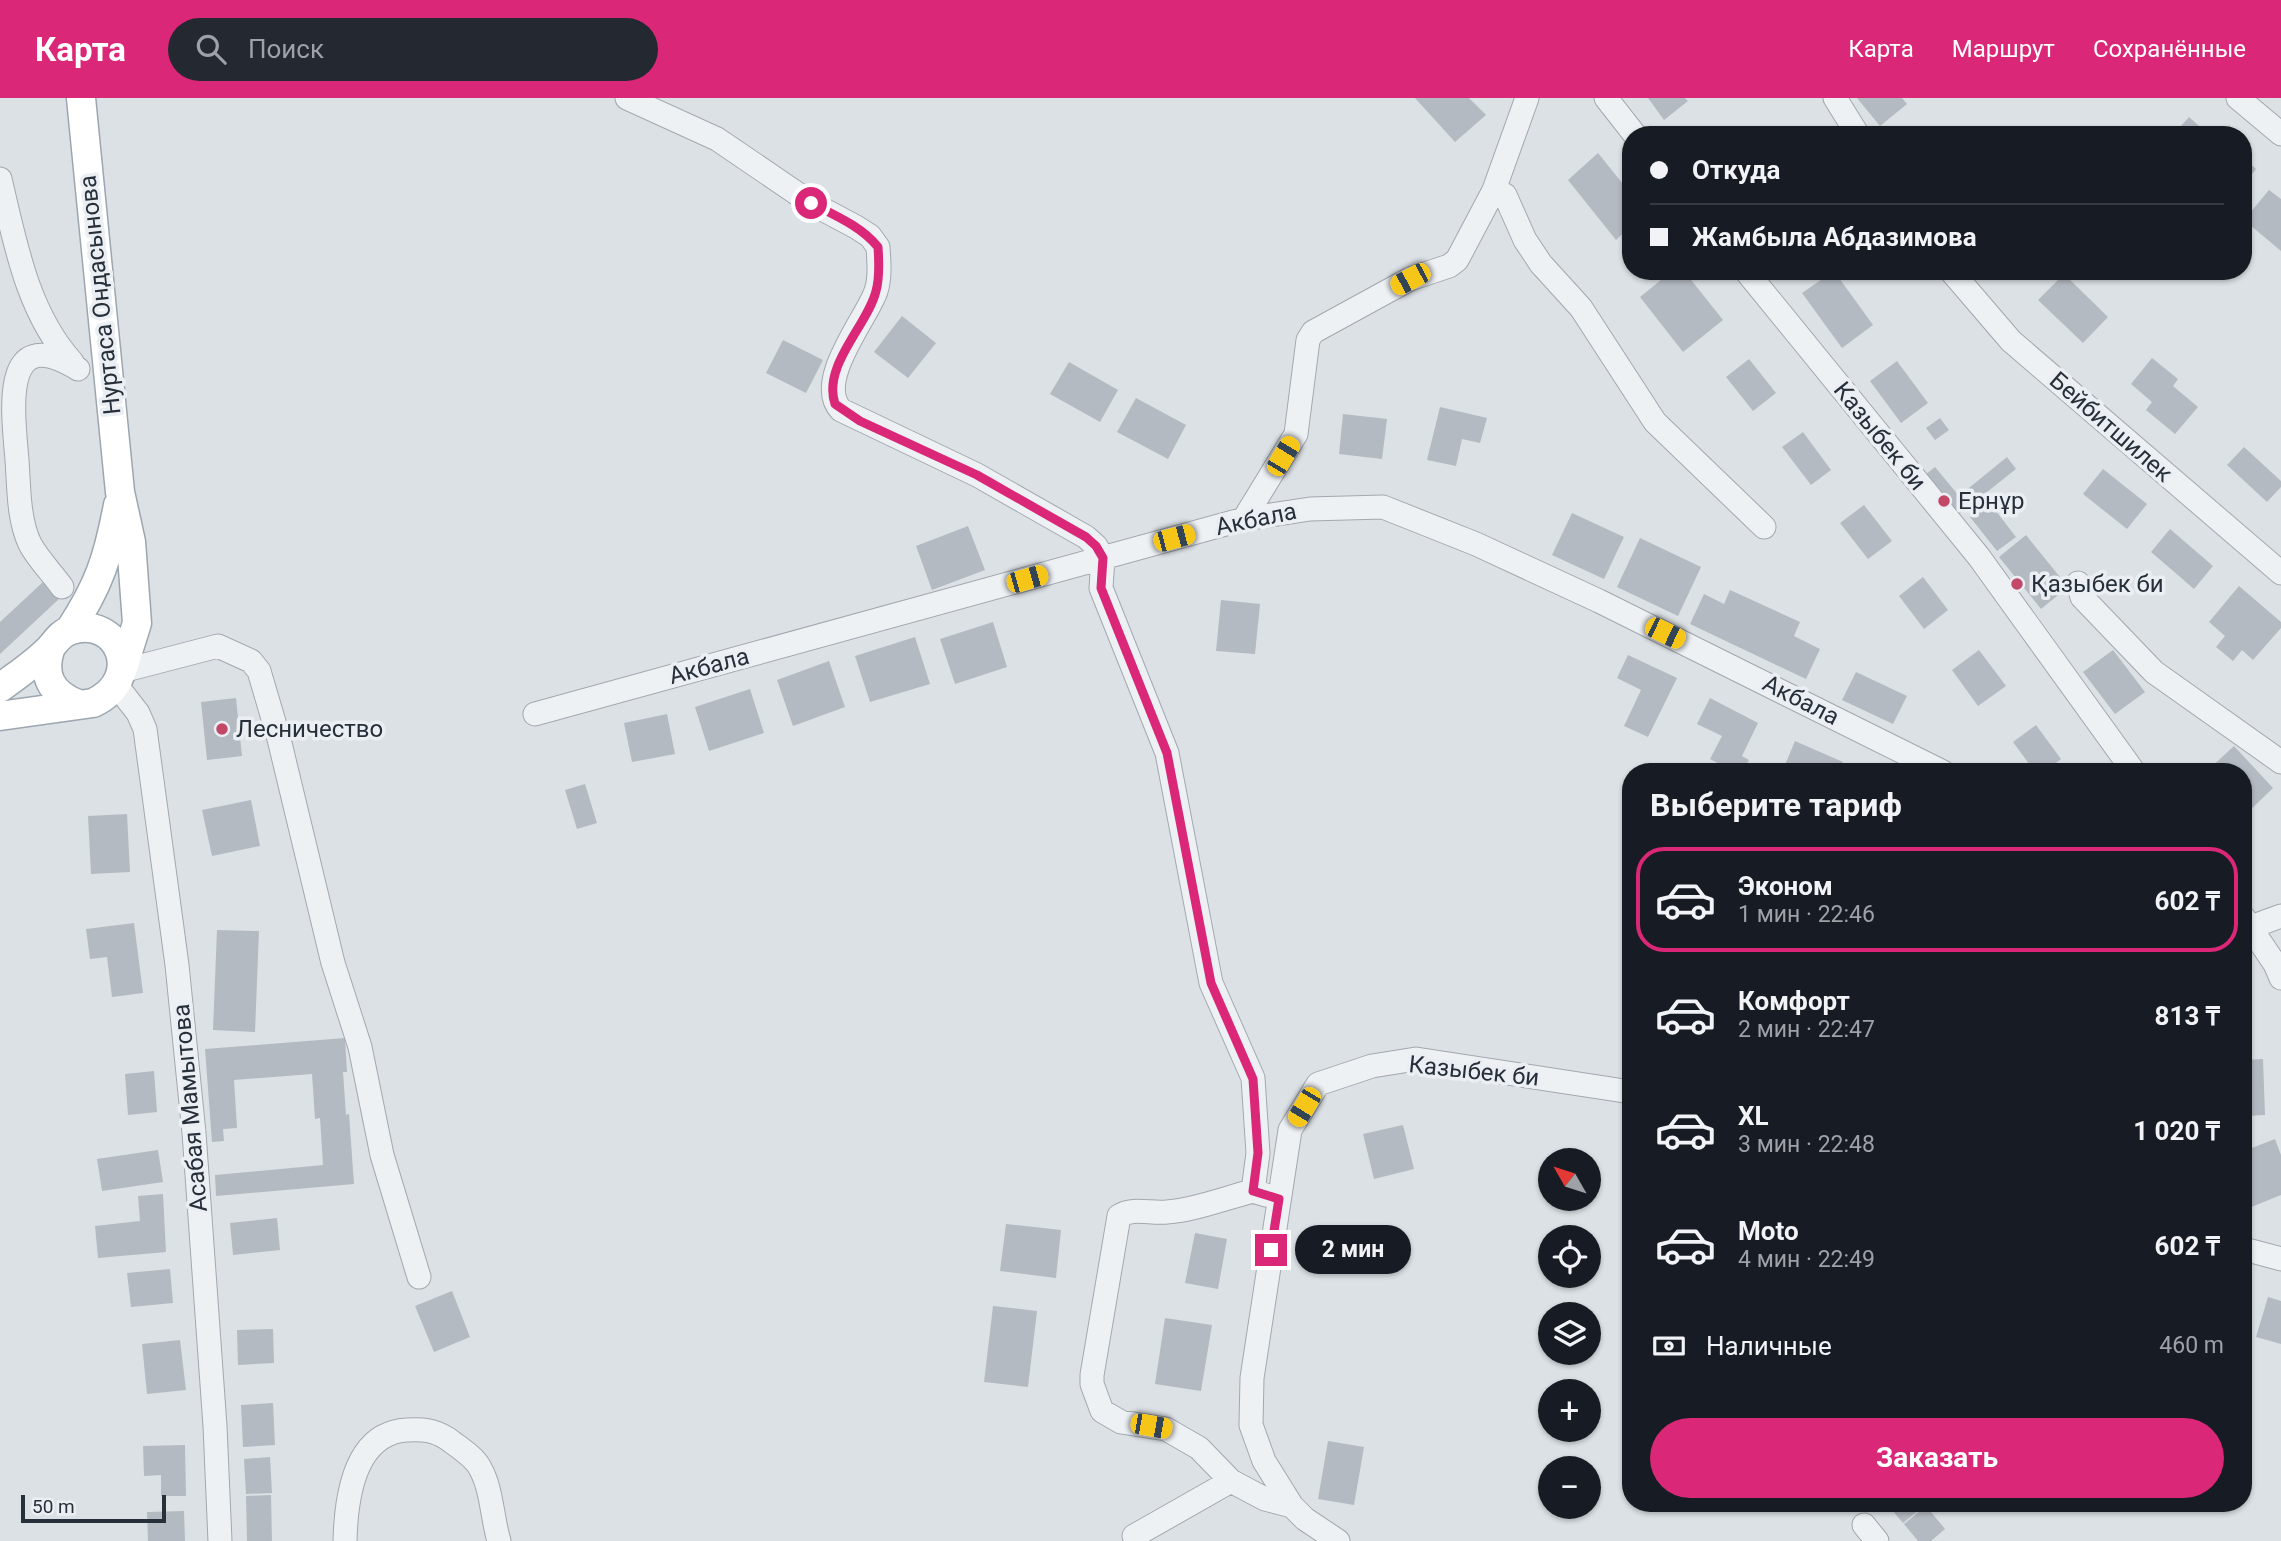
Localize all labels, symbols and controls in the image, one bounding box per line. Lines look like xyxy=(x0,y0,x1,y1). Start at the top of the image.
search box xyxy=(168,18,658,81)
text: Карта xyxy=(35,30,126,69)
icon: search xyxy=(192,30,230,68)
text: Поиск xyxy=(248,34,324,64)
text: Карта xyxy=(1848,35,1914,63)
text: Маршрут xyxy=(1952,35,2055,63)
text: Сохранённые xyxy=(2093,35,2246,63)
text: Откуда xyxy=(1692,155,1781,185)
street label: Нуртаса Ондасынова xyxy=(74,174,126,416)
route start xyxy=(795,187,827,219)
text: Жамбыла Абдазимова xyxy=(1692,222,1977,252)
car xyxy=(1387,260,1434,298)
street label: Бейбитшилек xyxy=(2044,366,2178,488)
street label: Казыбек би xyxy=(1828,376,1932,496)
car xyxy=(1264,433,1303,479)
place label: Ернұр xyxy=(1958,487,2024,515)
marker: Ернұр xyxy=(1936,493,1952,509)
street label: Акбала xyxy=(1213,497,1299,541)
car xyxy=(1151,522,1198,554)
car xyxy=(1004,563,1051,595)
place label: Қазыбек би xyxy=(2031,570,2164,598)
marker: Қазыбек би xyxy=(2009,576,2025,592)
car xyxy=(1642,614,1689,652)
street label: Акбала xyxy=(666,642,752,690)
street label: Акбала xyxy=(1758,669,1844,731)
place label: Лесничество xyxy=(236,715,383,743)
marker: Лесничество xyxy=(214,721,230,737)
text: Выберите тариф xyxy=(1650,786,1902,824)
icon: car xyxy=(1654,868,1717,931)
text: Эконом xyxy=(1738,871,1833,901)
text: 602 ₸ xyxy=(2155,886,2220,916)
text: 1 мин · 22:46 xyxy=(1738,901,1875,928)
icon: car xyxy=(1654,983,1717,1046)
text: Комфорт xyxy=(1738,986,1850,1016)
text: 813 ₸ xyxy=(2155,1001,2220,1031)
street label: Асабая Мамытова xyxy=(167,1003,213,1213)
text: 2 мин · 22:47 xyxy=(1738,1016,1875,1043)
street label: Казыбек би xyxy=(1407,1050,1541,1092)
car xyxy=(1285,1084,1324,1130)
icon: car xyxy=(1654,1098,1717,1161)
text: XL xyxy=(1738,1101,1769,1131)
text: 1 020 ₸ xyxy=(2133,1116,2220,1146)
text: 3 мин · 22:48 xyxy=(1738,1131,1875,1158)
north arrow xyxy=(1538,1148,1601,1211)
map controls xyxy=(1538,1148,1601,1519)
icon: car xyxy=(1654,1213,1717,1276)
text: Moto xyxy=(1738,1216,1799,1246)
button: locate xyxy=(1538,1225,1601,1288)
callout: 2 мин xyxy=(1296,1226,1411,1274)
text: 602 ₸ xyxy=(2155,1231,2220,1261)
route end xyxy=(1255,1234,1287,1266)
text: 2 мин xyxy=(1322,1236,1384,1263)
text: 4 мин · 22:49 xyxy=(1738,1246,1875,1273)
button: layers xyxy=(1538,1302,1601,1365)
icon: cash xyxy=(1650,1327,1688,1365)
text: Наличные xyxy=(1706,1331,1832,1361)
text: 460 m xyxy=(2159,1332,2224,1359)
button: + xyxy=(1538,1379,1601,1442)
car xyxy=(1129,1412,1174,1440)
button: Заказать xyxy=(1650,1418,2224,1498)
button: − xyxy=(1538,1456,1601,1519)
scale bar xyxy=(21,1492,166,1524)
text: 50 m xyxy=(32,1495,75,1518)

